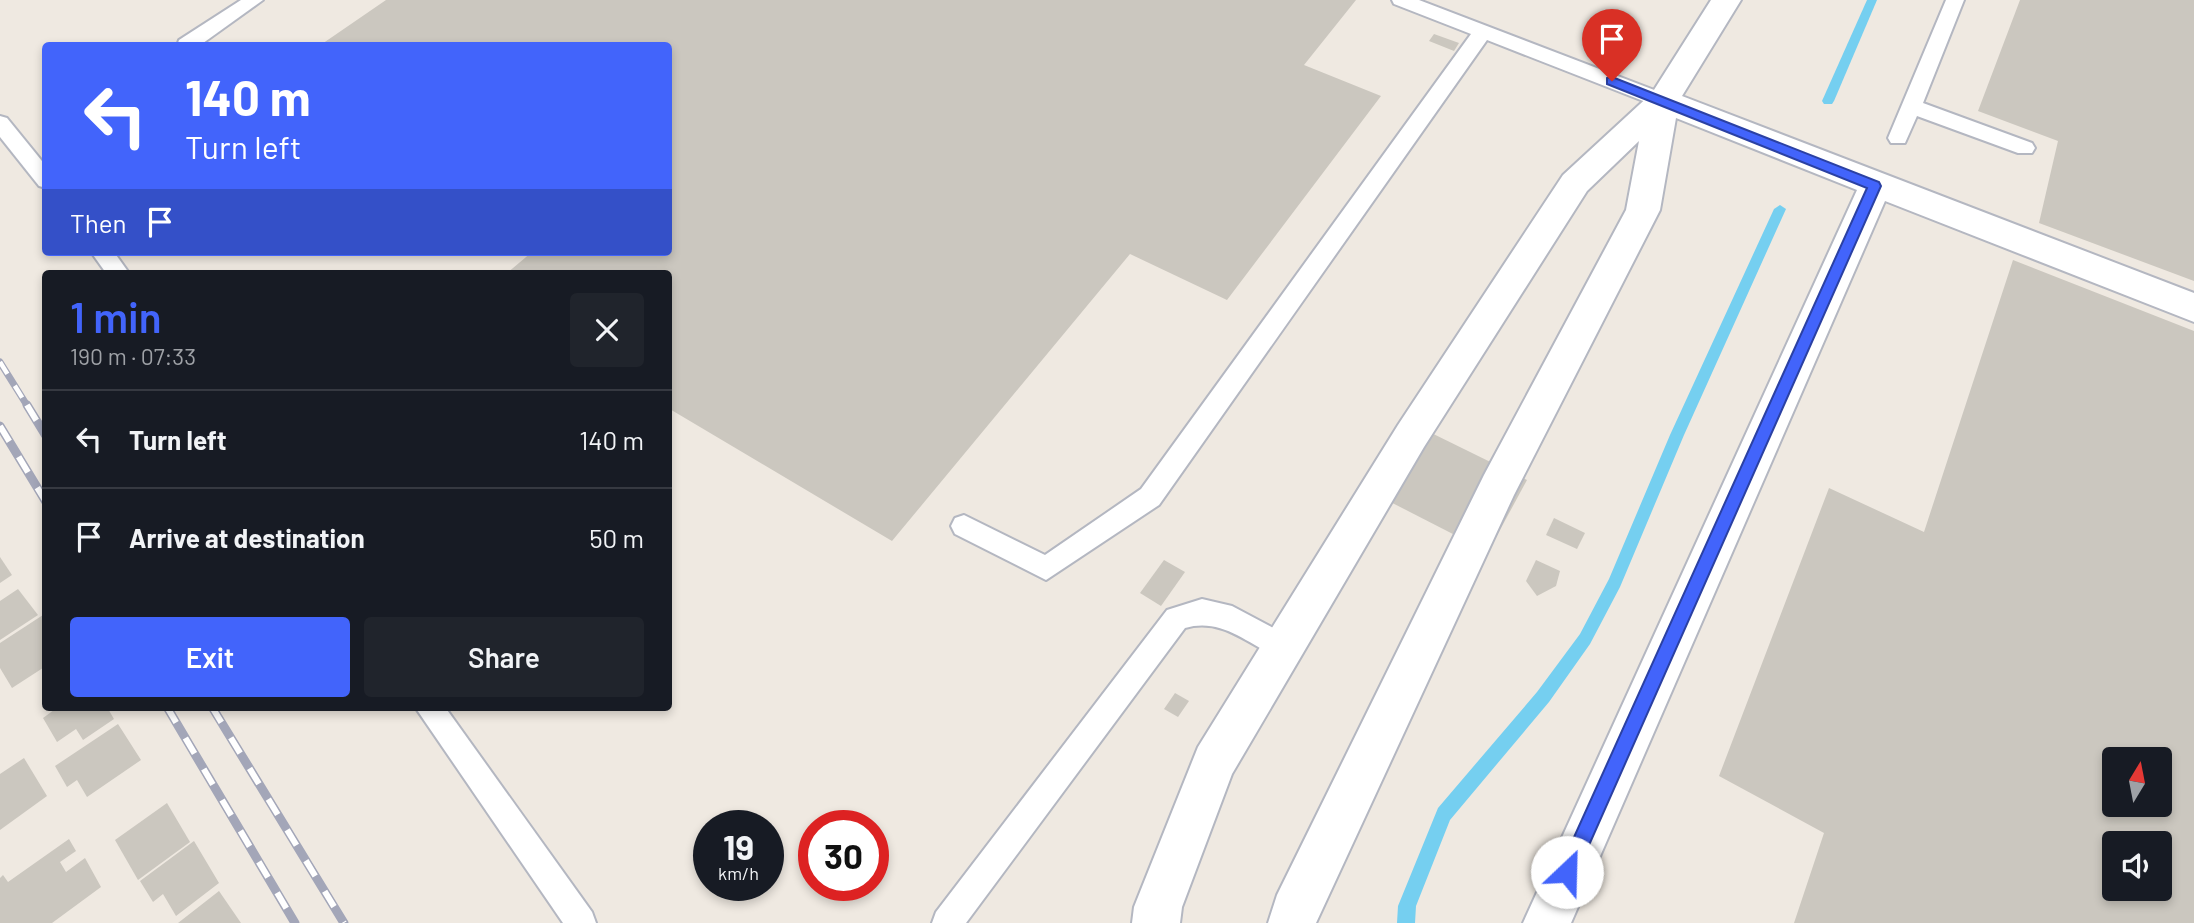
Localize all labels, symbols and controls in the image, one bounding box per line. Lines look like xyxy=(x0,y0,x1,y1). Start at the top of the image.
pin xyxy=(1582,9,1642,81)
icon: arrive xyxy=(1593,20,1631,58)
text: 140 m xyxy=(185,67,311,126)
icon: left xyxy=(70,70,161,161)
text: Turn left xyxy=(185,127,302,165)
icon: arrive xyxy=(141,203,179,241)
text: Then xyxy=(70,207,127,238)
text: 1 min xyxy=(70,291,162,341)
button: close xyxy=(570,293,644,367)
text: 190 m · 07:33 xyxy=(70,342,196,370)
icon: left xyxy=(70,420,108,458)
text: Turn left xyxy=(129,424,227,455)
text: 140 m xyxy=(579,424,644,455)
icon: arrive xyxy=(70,518,108,556)
text: Arrive at destination xyxy=(129,522,365,553)
text: 50 m xyxy=(589,522,644,553)
button: Exit xyxy=(70,617,350,697)
button: Share xyxy=(364,617,644,697)
north arrow xyxy=(2102,747,2172,817)
map controls xyxy=(2102,747,2172,901)
speed limit sign: 30 xyxy=(798,810,889,901)
text: 19 xyxy=(723,825,754,867)
button: sound xyxy=(2102,831,2172,901)
position arrow xyxy=(1530,835,1604,909)
text: km/h xyxy=(718,862,759,884)

